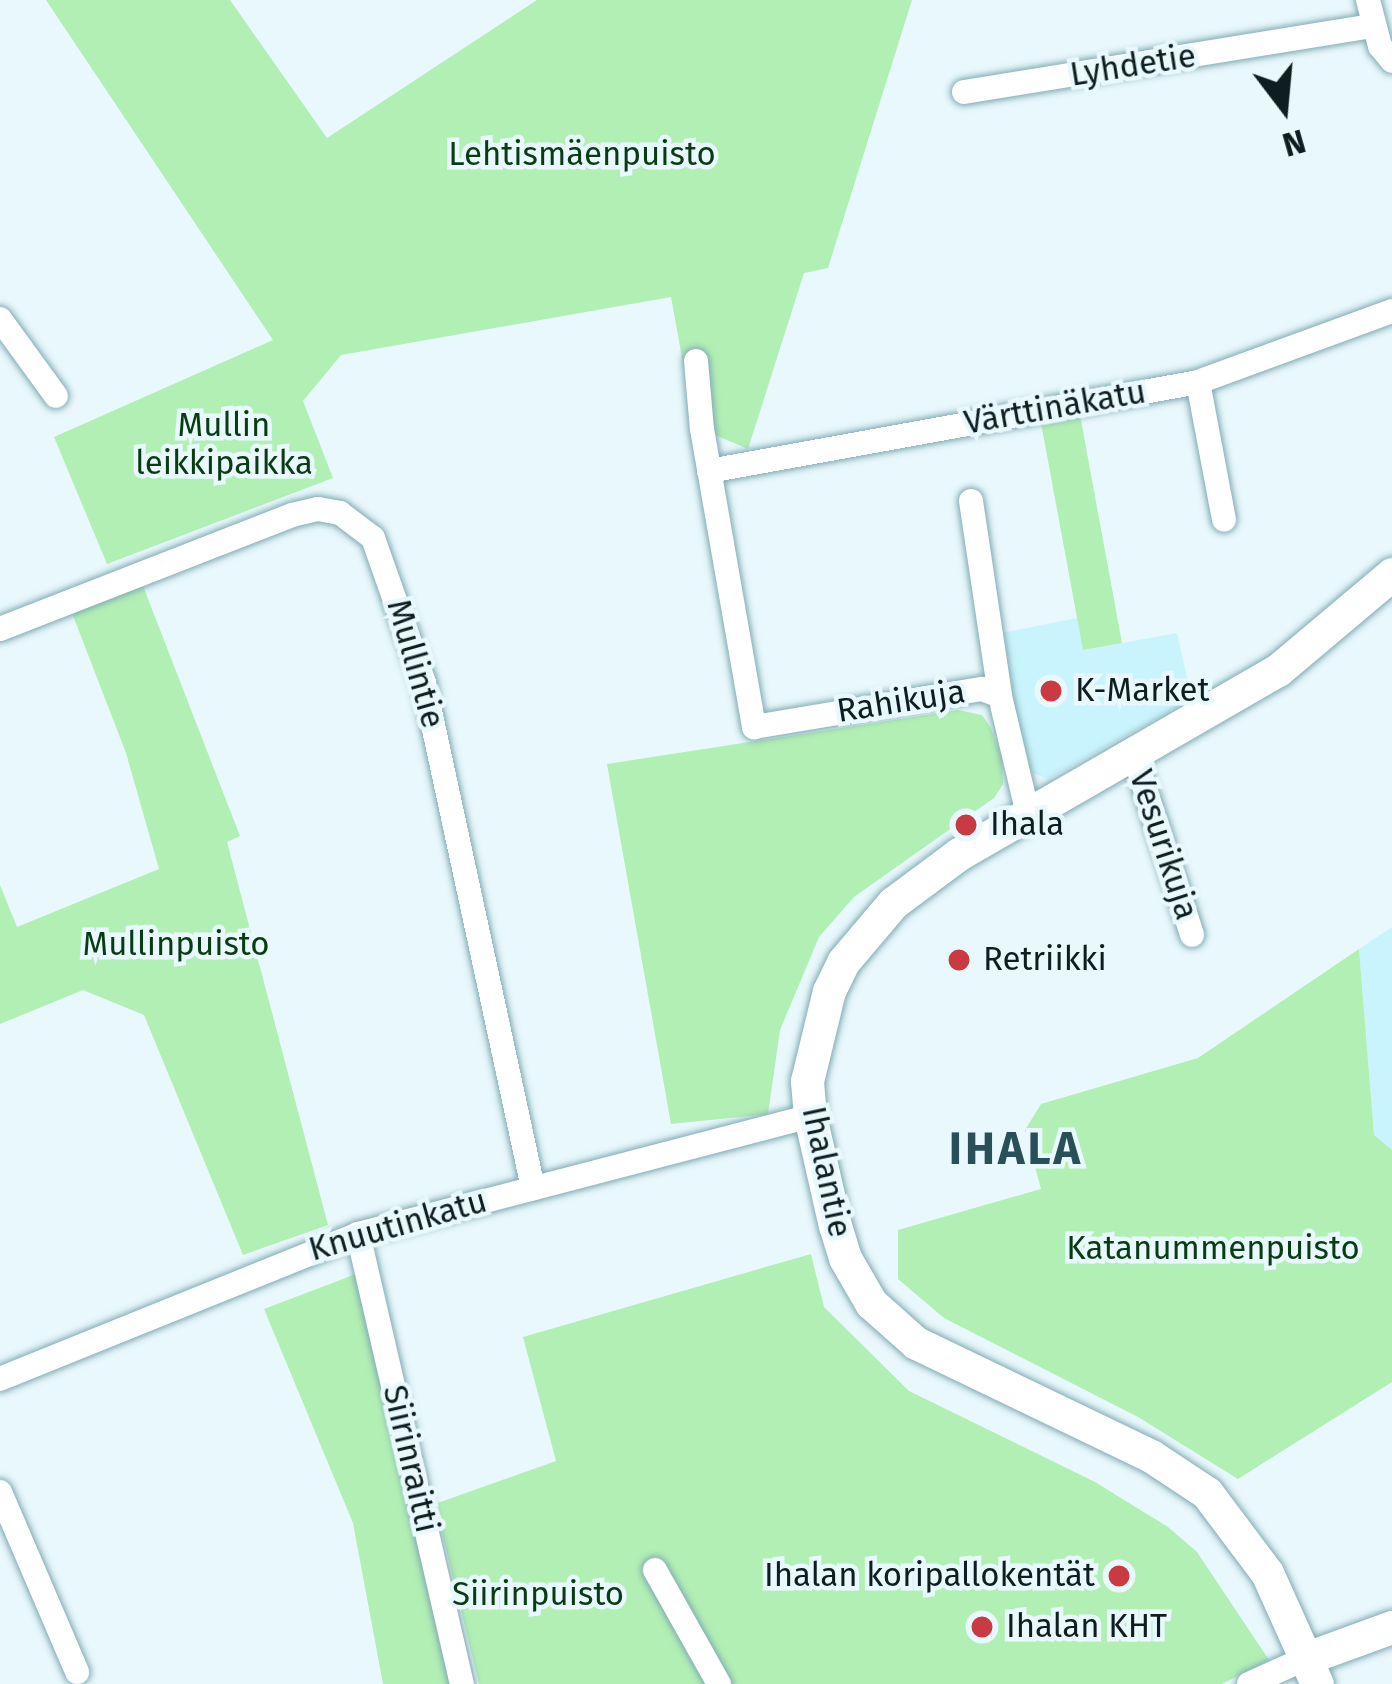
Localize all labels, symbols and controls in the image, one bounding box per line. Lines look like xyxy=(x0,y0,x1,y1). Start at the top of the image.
street label: Lyhdetie xyxy=(1067,37,1199,95)
north arrow xyxy=(1224,48,1344,168)
text: N xyxy=(1278,120,1310,165)
park label: Lehtismäenpuisto xyxy=(448,135,716,175)
street label: Värttinäkatu xyxy=(961,373,1149,443)
park label: Mullin leikkipaikka xyxy=(135,406,313,484)
street label: Mullintie xyxy=(378,595,452,733)
place label: K-Market xyxy=(1075,671,1209,711)
street label: Rahikuja xyxy=(834,672,968,732)
marker: K-Market xyxy=(1038,678,1064,704)
street label: Vesurikuja xyxy=(1120,765,1206,925)
place label: Ihala xyxy=(990,805,1064,845)
marker: Ihala xyxy=(953,812,979,838)
park label: Mullinpuisto xyxy=(82,925,270,965)
place label: Retriikki xyxy=(983,940,1107,980)
marker: Retriikki xyxy=(946,947,972,973)
street label: Ihalantie xyxy=(793,1103,859,1241)
district label: IHALA xyxy=(949,1123,1083,1177)
street label: Knuutinkatu xyxy=(304,1182,492,1270)
park label: Katanummenpuisto xyxy=(1066,1229,1360,1269)
street label: Siirinraitti xyxy=(374,1381,446,1537)
place label: Ihalan koripallokentät xyxy=(764,1556,1095,1596)
marker: Ihalan koripallokentät xyxy=(1106,1563,1132,1589)
park label: Siirinpuisto xyxy=(452,1575,624,1615)
place label: Ihalan KHT xyxy=(1006,1607,1167,1647)
marker: Ihalan KHT xyxy=(969,1614,995,1640)

